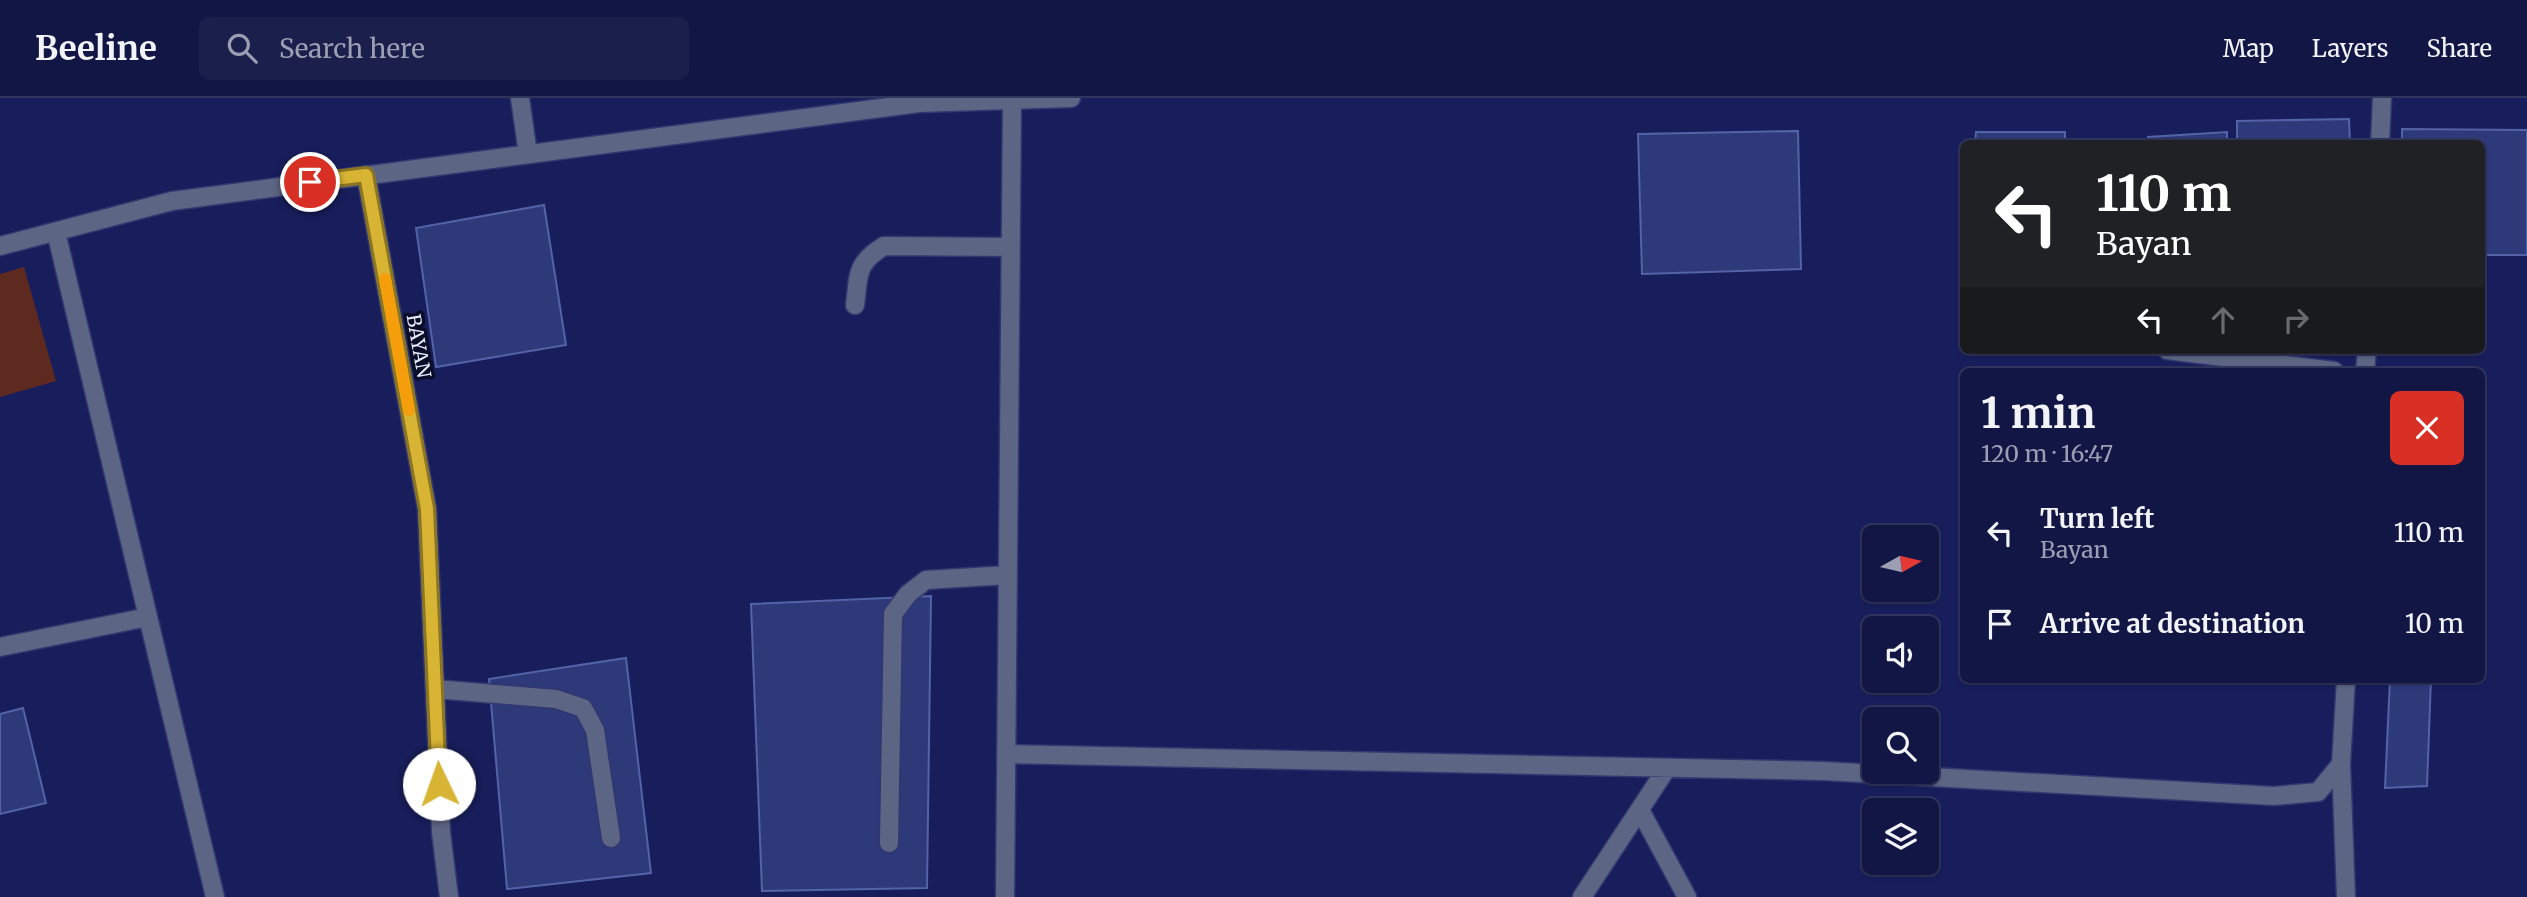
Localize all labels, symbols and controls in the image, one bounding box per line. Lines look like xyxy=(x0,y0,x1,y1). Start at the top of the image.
search box xyxy=(199,17,689,80)
text: Beeline xyxy=(35,28,157,69)
icon: search xyxy=(223,29,261,67)
text: Search here xyxy=(279,32,425,65)
text: Map xyxy=(2223,33,2274,64)
text: Layers xyxy=(2312,33,2388,64)
text: Share xyxy=(2426,33,2492,64)
pin xyxy=(280,152,340,212)
icon: arrive xyxy=(291,163,329,201)
text: 110 m xyxy=(2096,163,2231,224)
icon: left xyxy=(1981,168,2072,259)
text: Bayan xyxy=(2096,224,2192,264)
icon: left xyxy=(2131,301,2169,339)
icon: ahead xyxy=(2204,301,2242,339)
icon: right xyxy=(2277,301,2315,339)
street label: BAYAN xyxy=(402,312,436,380)
text: 1 min xyxy=(1981,387,2095,439)
button: close xyxy=(2390,391,2464,465)
text: 120 m · 16:47 xyxy=(1981,439,2113,468)
text: Turn left xyxy=(2040,502,2154,535)
icon: left xyxy=(1981,514,2019,552)
text: 110 m xyxy=(2394,516,2464,549)
north arrow xyxy=(1862,525,1939,602)
map controls xyxy=(1862,525,1939,875)
text: Bayan xyxy=(2040,535,2109,564)
icon: arrive xyxy=(1981,605,2019,643)
text: Arrive at destination xyxy=(2040,607,2305,640)
text: 10 m xyxy=(2405,607,2464,640)
button: sound xyxy=(1862,616,1939,693)
button: search xyxy=(1862,707,1939,784)
position arrow xyxy=(402,747,476,821)
button: layers xyxy=(1862,798,1939,875)

